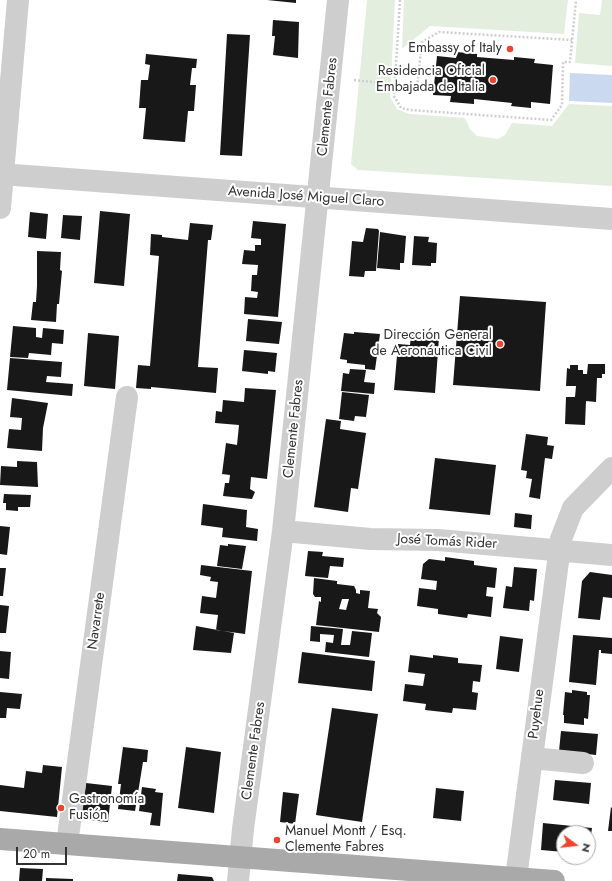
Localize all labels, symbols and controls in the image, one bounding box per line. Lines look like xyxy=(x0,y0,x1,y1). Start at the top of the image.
place label: Embassy of Italy xyxy=(408,41,502,57)
marker: Embassy of Italy xyxy=(505,44,515,54)
street label: Clemente Fabres xyxy=(314,57,342,157)
place label: Residencia Oficial Embajada de Italia xyxy=(376,64,485,96)
marker: Residencia Oficial Embajada de Italia xyxy=(488,75,498,85)
street label: Avenida José Miguel Claro xyxy=(227,183,385,211)
place label: Dirección General de Aeronáutica Civil xyxy=(372,328,492,360)
marker: Dirección General de Aeronáutica Civil xyxy=(495,339,505,349)
street label: Clemente Fabres xyxy=(280,379,308,479)
street label: José Tomás Rider xyxy=(397,531,497,553)
street label: Navarrete xyxy=(85,591,109,651)
street label: Puyehue xyxy=(526,688,548,740)
street label: Clemente Fabres xyxy=(239,701,269,801)
place label: Gastronomía Fusión xyxy=(69,792,144,824)
marker: Gastronomía Fusión xyxy=(56,803,66,813)
place label: Manuel Montt / Esq. Clemente Fabres xyxy=(285,824,407,856)
north arrow xyxy=(556,825,596,865)
marker: Manuel Montt / Esq. Clemente Fabres xyxy=(272,835,282,845)
scale bar xyxy=(18,839,69,865)
text: N xyxy=(578,842,595,854)
text: 20 m xyxy=(23,845,50,863)

